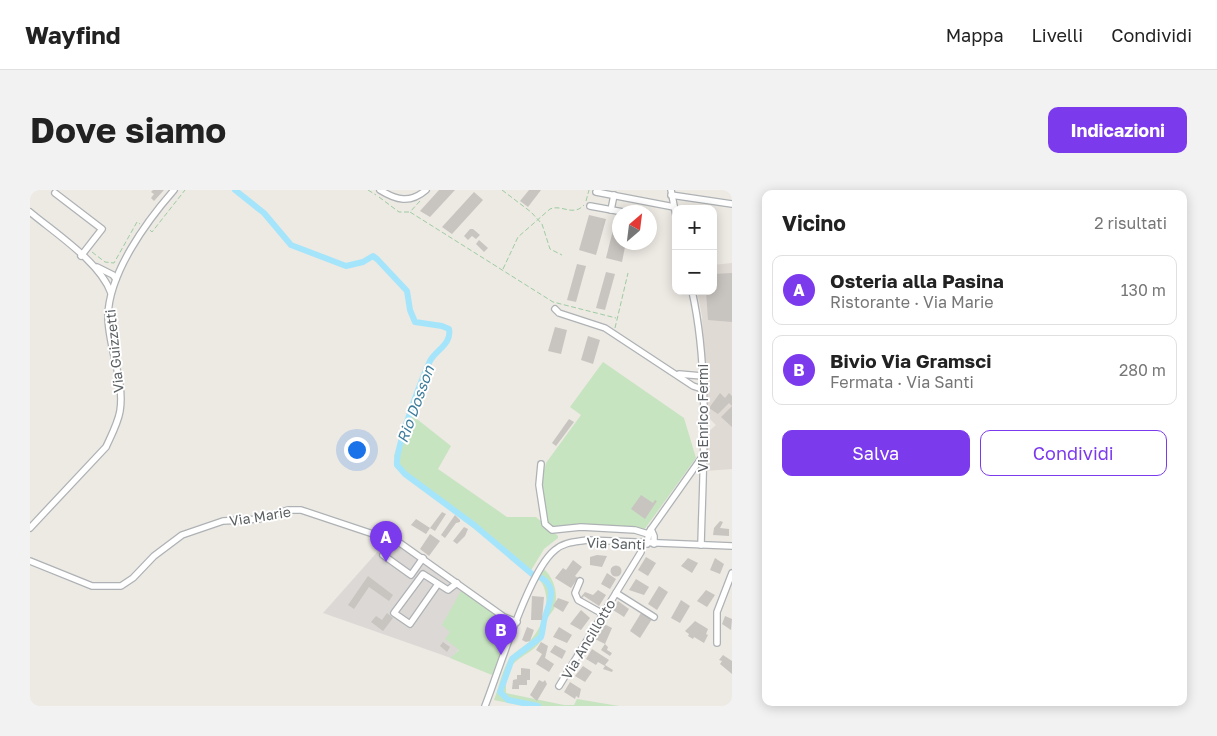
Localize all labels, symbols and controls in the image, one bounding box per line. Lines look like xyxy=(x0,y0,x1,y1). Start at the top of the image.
text: Wayfind xyxy=(25,20,121,49)
text: Mappa xyxy=(946,24,1004,46)
text: Livelli xyxy=(1032,24,1083,46)
text: Condividi xyxy=(1111,24,1192,46)
button: Indicazioni xyxy=(1048,107,1187,153)
text: Dove siamo xyxy=(30,109,226,151)
north arrow xyxy=(612,205,657,250)
map controls xyxy=(672,205,717,295)
button: + xyxy=(672,205,717,250)
text: Vicino xyxy=(782,210,846,236)
text: 2 risultati xyxy=(1094,213,1167,233)
button: − xyxy=(672,250,717,295)
text: Osteria alla Pasina xyxy=(830,269,1004,292)
text: A xyxy=(793,280,805,300)
text: 130 m xyxy=(1121,280,1166,300)
text: Ristorante · Via Marie xyxy=(830,292,994,312)
street label: Via Guizzetti xyxy=(101,308,127,394)
text: Bivio Via Gramsci xyxy=(830,349,991,372)
text: B xyxy=(793,360,805,380)
text: 280 m xyxy=(1119,360,1166,380)
water label: Rio Dosson xyxy=(393,362,438,445)
street label: Via Enrico Fermi xyxy=(694,364,711,472)
text: Fermata · Via Santi xyxy=(830,372,974,392)
button: Salva xyxy=(782,430,970,476)
button: Condividi xyxy=(980,430,1167,476)
your location xyxy=(344,437,370,463)
street label: Via Marie xyxy=(228,503,292,529)
pin: A xyxy=(370,521,402,562)
street label: Via Santi xyxy=(586,533,646,553)
street label: Via Ancillotto xyxy=(557,596,619,682)
pin: B xyxy=(485,614,517,655)

